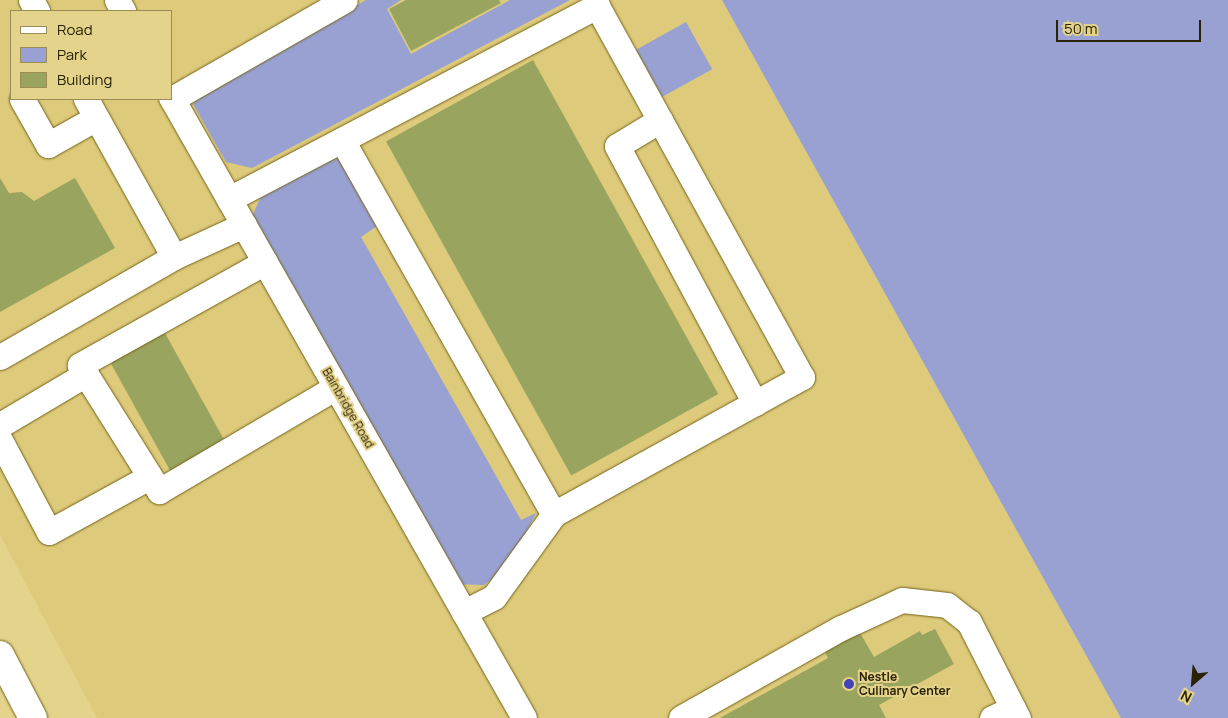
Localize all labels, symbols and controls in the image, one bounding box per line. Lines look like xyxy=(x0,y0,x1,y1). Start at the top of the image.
legend xyxy=(10,10,172,100)
scale bar xyxy=(1058,10,1203,42)
text: 50 m xyxy=(1064,18,1098,39)
text: Road xyxy=(57,19,93,40)
text: Park xyxy=(57,44,87,65)
text: Building xyxy=(57,69,112,90)
street label: Bainbridge Road xyxy=(319,365,377,451)
north arrow xyxy=(1168,658,1218,708)
place label: Nestle Culinary Center xyxy=(859,670,951,698)
marker: Nestle Culinary Center xyxy=(843,678,855,690)
text: N xyxy=(1177,686,1195,708)

